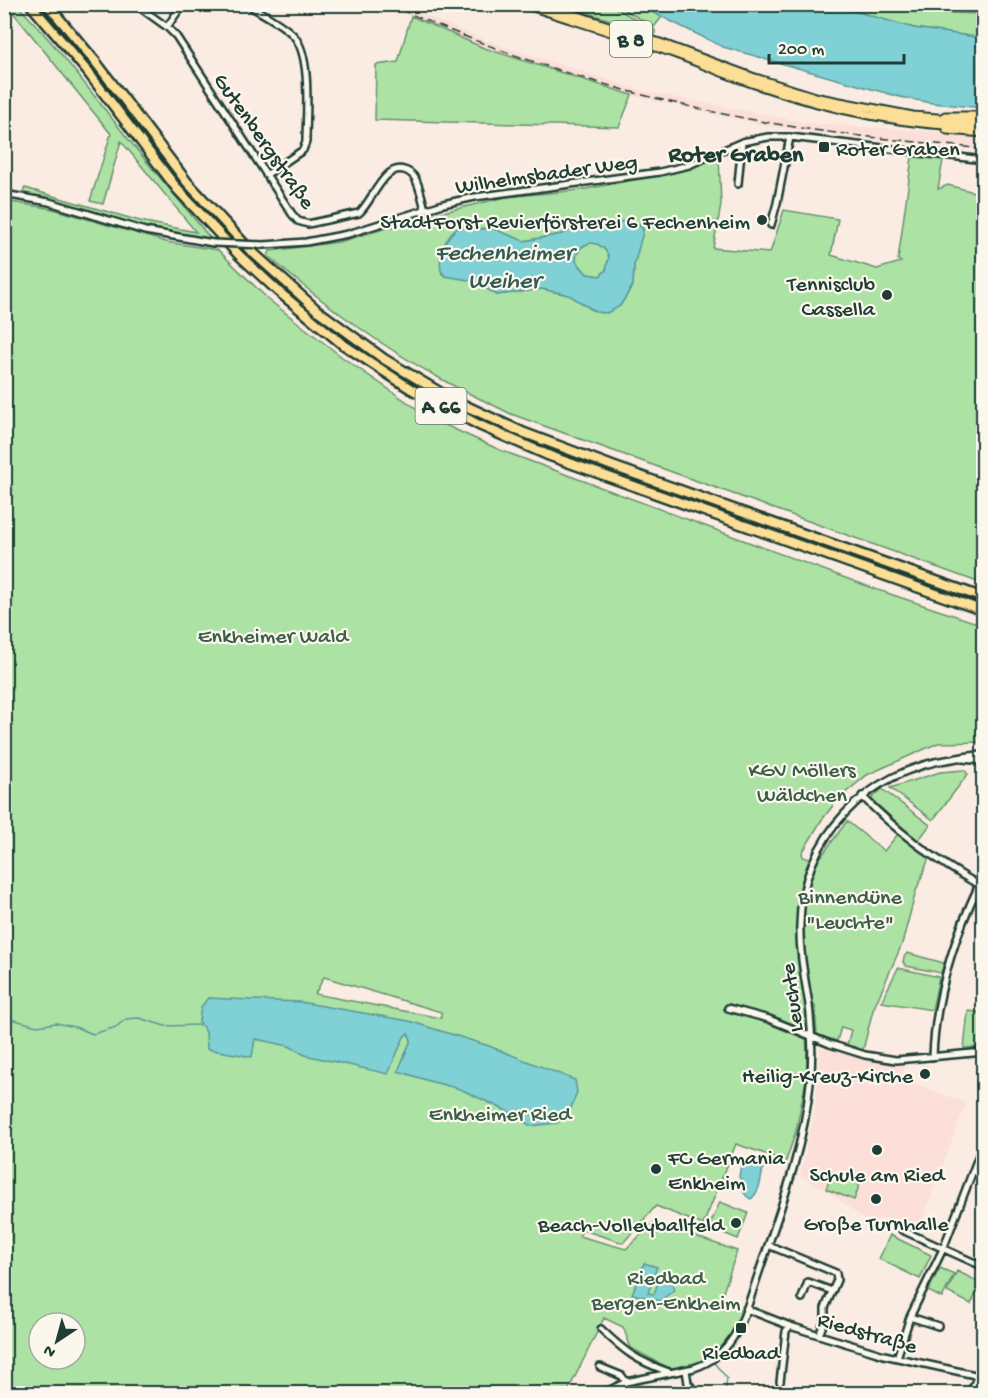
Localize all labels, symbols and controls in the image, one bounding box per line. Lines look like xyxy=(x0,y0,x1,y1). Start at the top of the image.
road number: B 8 xyxy=(610,21,652,57)
scale bar xyxy=(769,27,904,65)
text: 200 m xyxy=(778,40,825,61)
street label: Gutenbergstraße xyxy=(206,69,320,216)
place label: Roter Graben xyxy=(836,138,960,164)
marker: Roter Graben xyxy=(817,140,831,154)
district label: Roter Graben xyxy=(668,142,804,171)
street label: Wilhelmsbader Weg xyxy=(454,150,639,202)
place label: StadtForst Revierförsterei 6 Fechenheim xyxy=(380,211,750,237)
marker: StadtForst Revierförsterei 6 Fechenheim xyxy=(755,213,769,227)
water label: Fechenheimer Weiher xyxy=(435,240,577,297)
place label: Tennisclub Cassella xyxy=(785,273,876,324)
marker: Tennisclub Cassella xyxy=(880,288,894,302)
road number: A 66 xyxy=(416,388,466,424)
park label: Enkheimer Wald xyxy=(198,625,350,651)
park label: KGV Möllers Wäldchen xyxy=(748,759,856,810)
park label: Binnendüne "Leuchte" xyxy=(797,886,903,937)
street label: Leuchte xyxy=(777,961,811,1034)
place label: Heilig-Kreuz-Kirche xyxy=(742,1065,914,1091)
marker: Heilig-Kreuz-Kirche xyxy=(918,1067,932,1081)
park label: Enkheimer Ried xyxy=(429,1103,573,1129)
marker: Schule am Ried xyxy=(870,1143,884,1157)
place label: FC Germania Enkheim xyxy=(667,1147,785,1198)
marker: FC Germania Enkheim xyxy=(649,1162,663,1176)
place label: Schule am Ried xyxy=(810,1164,947,1190)
marker: Große Turnhalle xyxy=(869,1192,883,1206)
place label: Große Turnhalle xyxy=(803,1213,949,1239)
place label: Beach-Volleyballfeld xyxy=(537,1214,726,1240)
marker: Beach-Volleyballfeld xyxy=(729,1216,743,1230)
park label: Riedbad Bergen-Enkheim xyxy=(590,1267,741,1318)
street label: Riedstraße xyxy=(814,1308,920,1362)
north arrow xyxy=(27,1311,87,1371)
marker: Riedbad xyxy=(734,1321,748,1335)
text: N xyxy=(40,1339,60,1361)
place label: Riedbad xyxy=(702,1342,782,1368)

